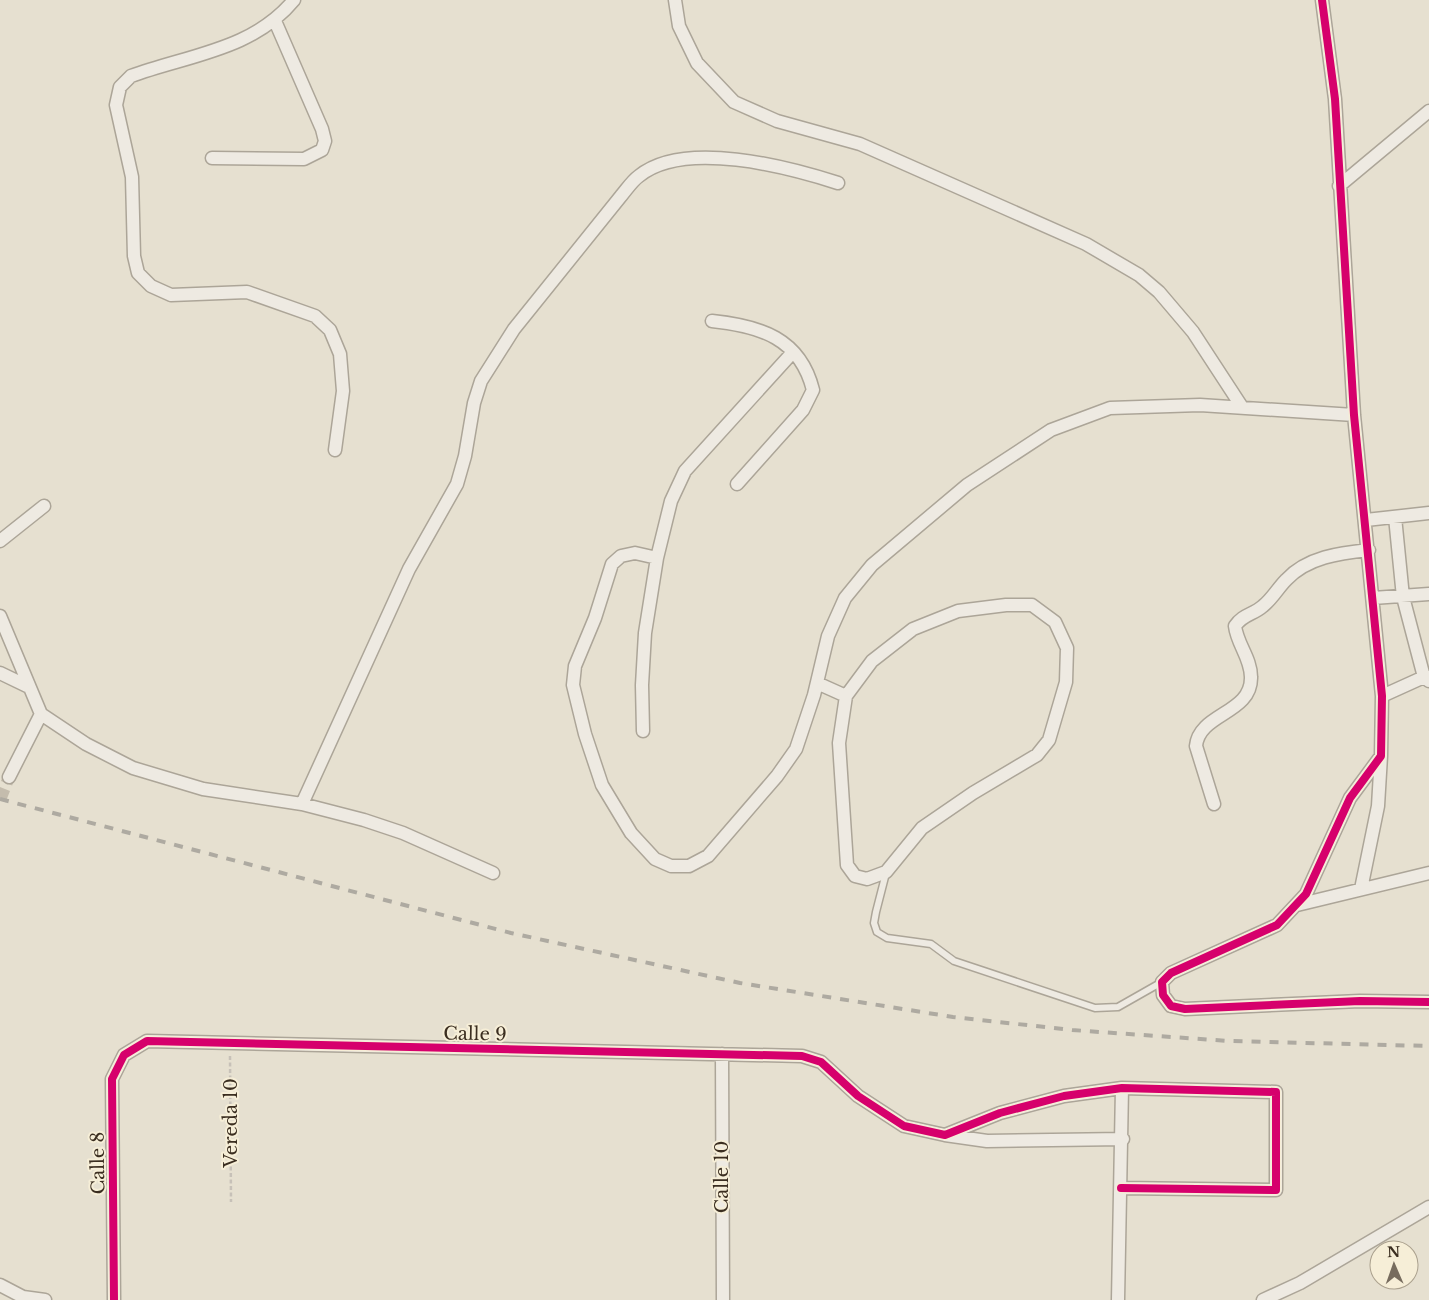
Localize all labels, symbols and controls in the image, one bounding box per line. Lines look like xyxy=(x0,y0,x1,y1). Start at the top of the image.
street label: Calle 9 xyxy=(443,1022,507,1046)
street label: Vereda 10 xyxy=(220,1078,242,1169)
street label: Calle 8 xyxy=(86,1132,110,1194)
street label: Calle 10 xyxy=(711,1141,733,1213)
north arrow xyxy=(1369,1240,1419,1290)
text: N xyxy=(1387,1243,1400,1261)

